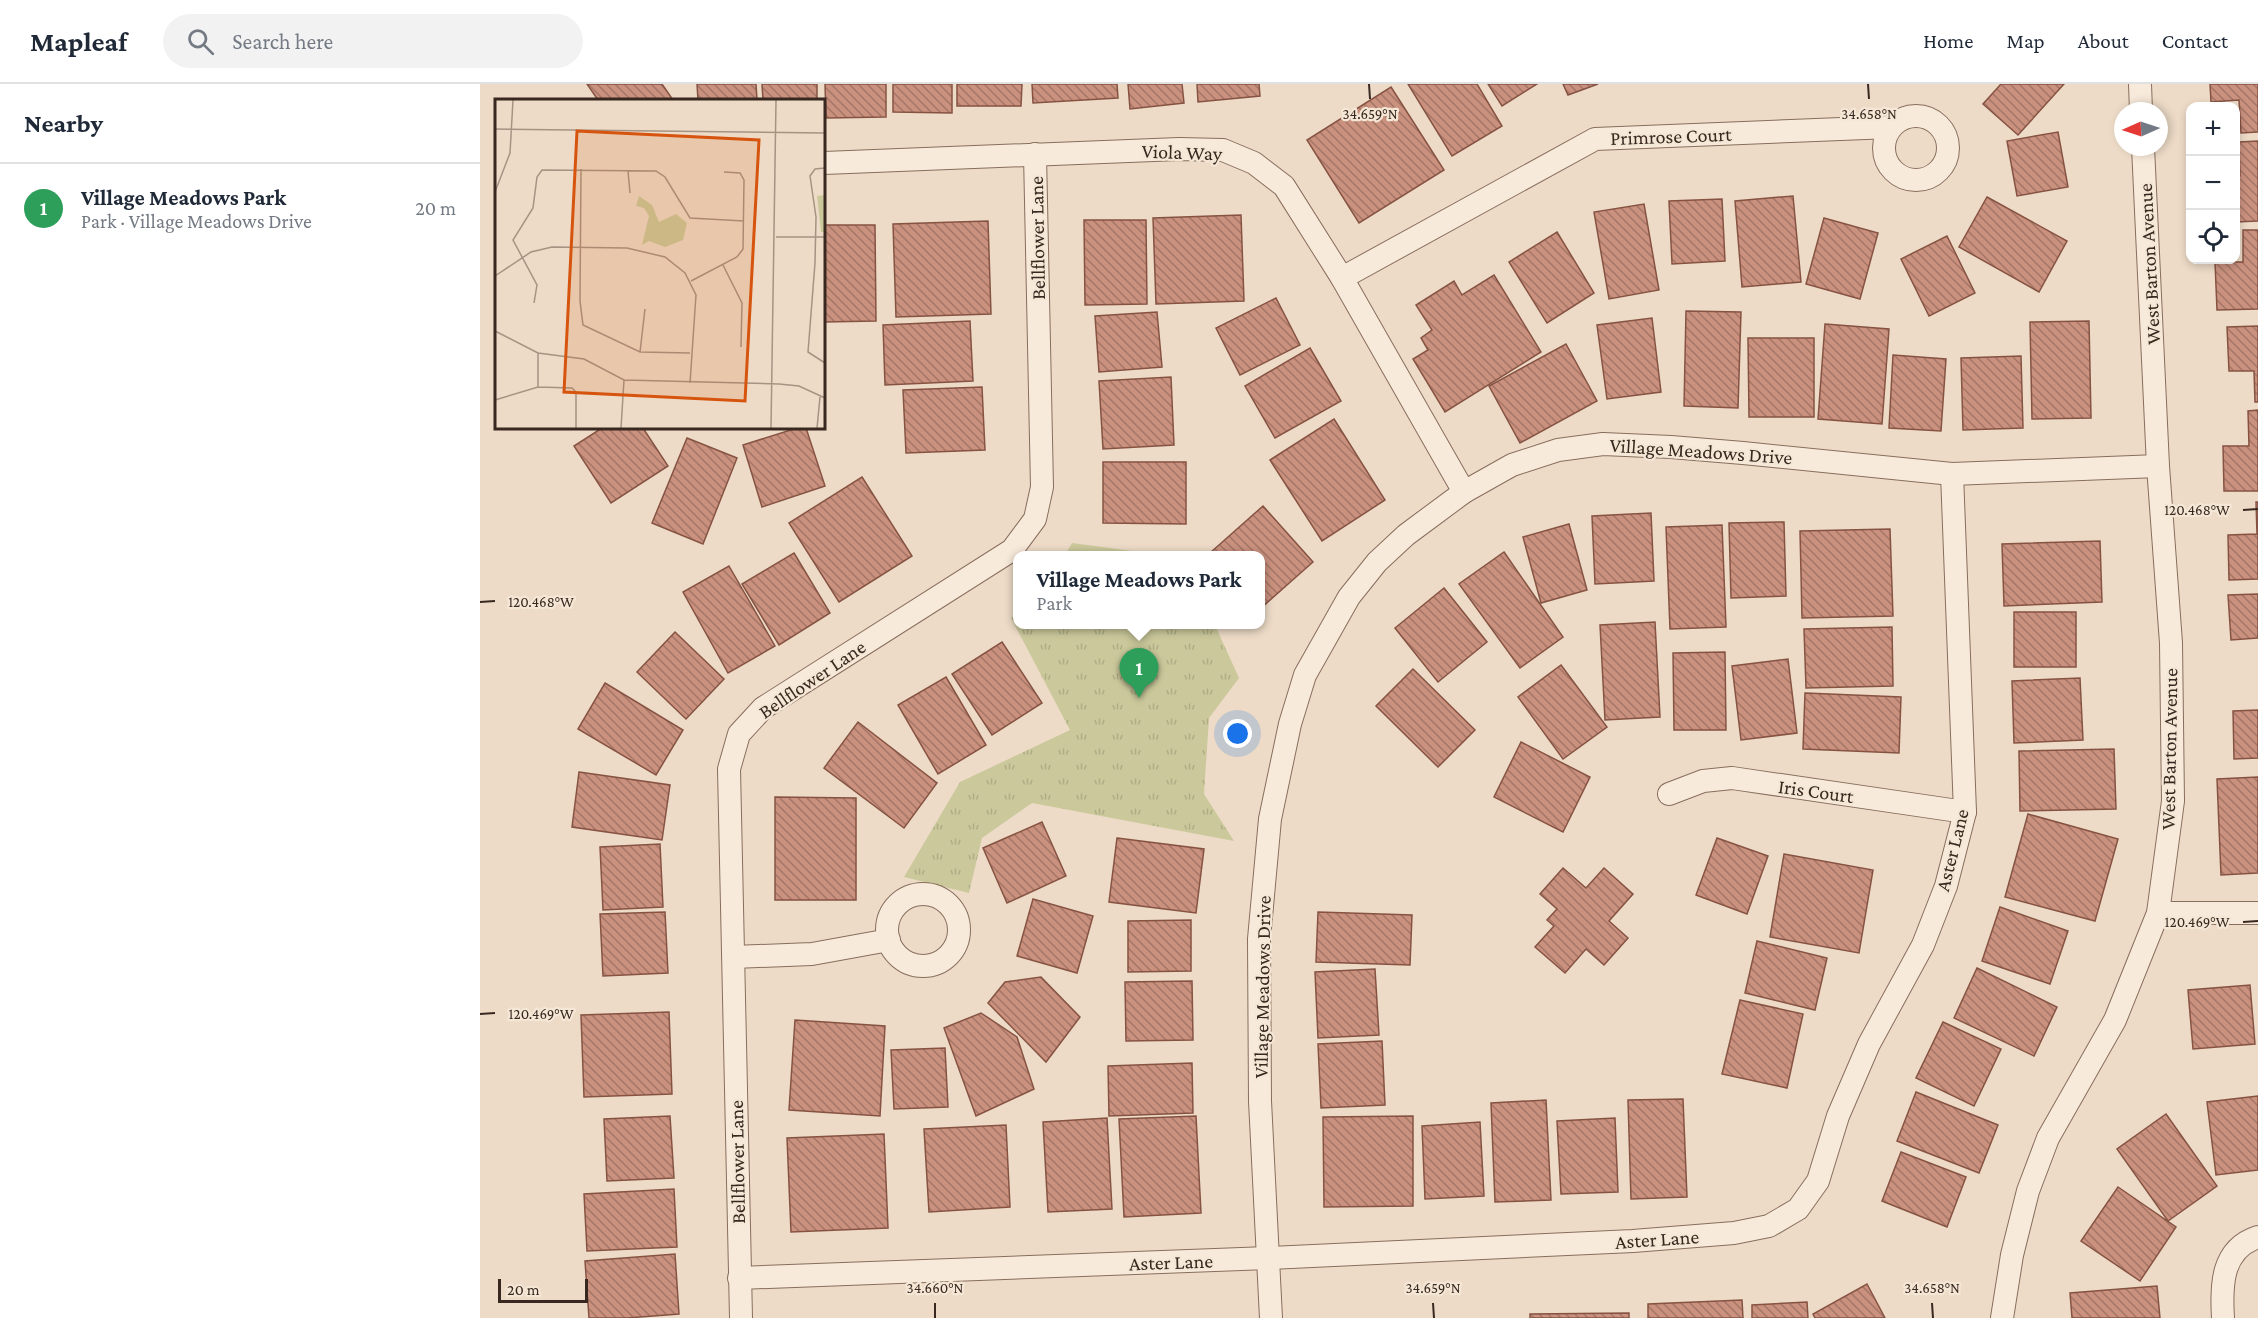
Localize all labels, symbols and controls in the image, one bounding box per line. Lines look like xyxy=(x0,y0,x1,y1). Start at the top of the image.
search box xyxy=(163,14,583,68)
icon: search xyxy=(184,25,217,58)
text: Mapleaf xyxy=(30,26,127,57)
text: Search here xyxy=(232,29,333,54)
text: Home xyxy=(1923,29,1973,53)
text: Map xyxy=(2006,29,2045,53)
text: About xyxy=(2078,29,2129,53)
text: Contact xyxy=(2162,29,2228,53)
inset map xyxy=(495,99,825,429)
north arrow xyxy=(2114,102,2168,156)
map controls xyxy=(2186,102,2240,264)
button: + xyxy=(2186,102,2240,156)
text: 34.659°N xyxy=(1342,106,1398,122)
text: 34.658°N xyxy=(1841,106,1897,122)
text: Nearby xyxy=(24,109,103,138)
street label: Primrose Court xyxy=(1610,123,1732,149)
street label: Viola Way xyxy=(1141,140,1223,165)
button: − xyxy=(2186,156,2240,210)
street label: Bellflower Lane xyxy=(1025,176,1049,300)
street label: West Barton Avenue xyxy=(2134,183,2164,345)
text: Village Meadows Park xyxy=(81,185,286,210)
text: 1 xyxy=(40,197,47,219)
text: 20 m xyxy=(415,197,456,219)
text: Park · Village Meadows Drive xyxy=(81,210,312,232)
button: locate xyxy=(2186,210,2240,264)
street label: Village Meadows Drive xyxy=(1609,434,1793,469)
text: 120.468°W xyxy=(2164,502,2230,518)
popup xyxy=(1013,551,1265,629)
text: Village Meadows Park xyxy=(1036,567,1242,592)
text: Park xyxy=(1036,592,1072,614)
text: 120.468°W xyxy=(508,594,574,610)
street label: Bellflower Lane xyxy=(754,635,870,723)
pin: 1 xyxy=(1120,648,1158,698)
street label: West Barton Avenue xyxy=(2157,668,2181,830)
your location xyxy=(1223,719,1252,748)
street label: Iris Court xyxy=(1777,775,1856,807)
street label: Aster Lane xyxy=(1931,806,1973,893)
street label: Village Meadows Drive xyxy=(1249,895,1276,1079)
text: 120.469°W xyxy=(2165,914,2230,930)
text: 120.469°W xyxy=(509,1006,574,1022)
street label: Bellflower Lane xyxy=(725,1100,749,1224)
street label: Aster Lane xyxy=(1614,1225,1700,1253)
street label: Aster Lane xyxy=(1129,1250,1214,1274)
scale bar xyxy=(498,1276,588,1304)
text: 34.660°N xyxy=(907,1280,964,1296)
text: 34.659°N xyxy=(1405,1280,1461,1296)
text: 34.658°N xyxy=(1904,1280,1960,1296)
text: 20 m xyxy=(507,1281,540,1298)

